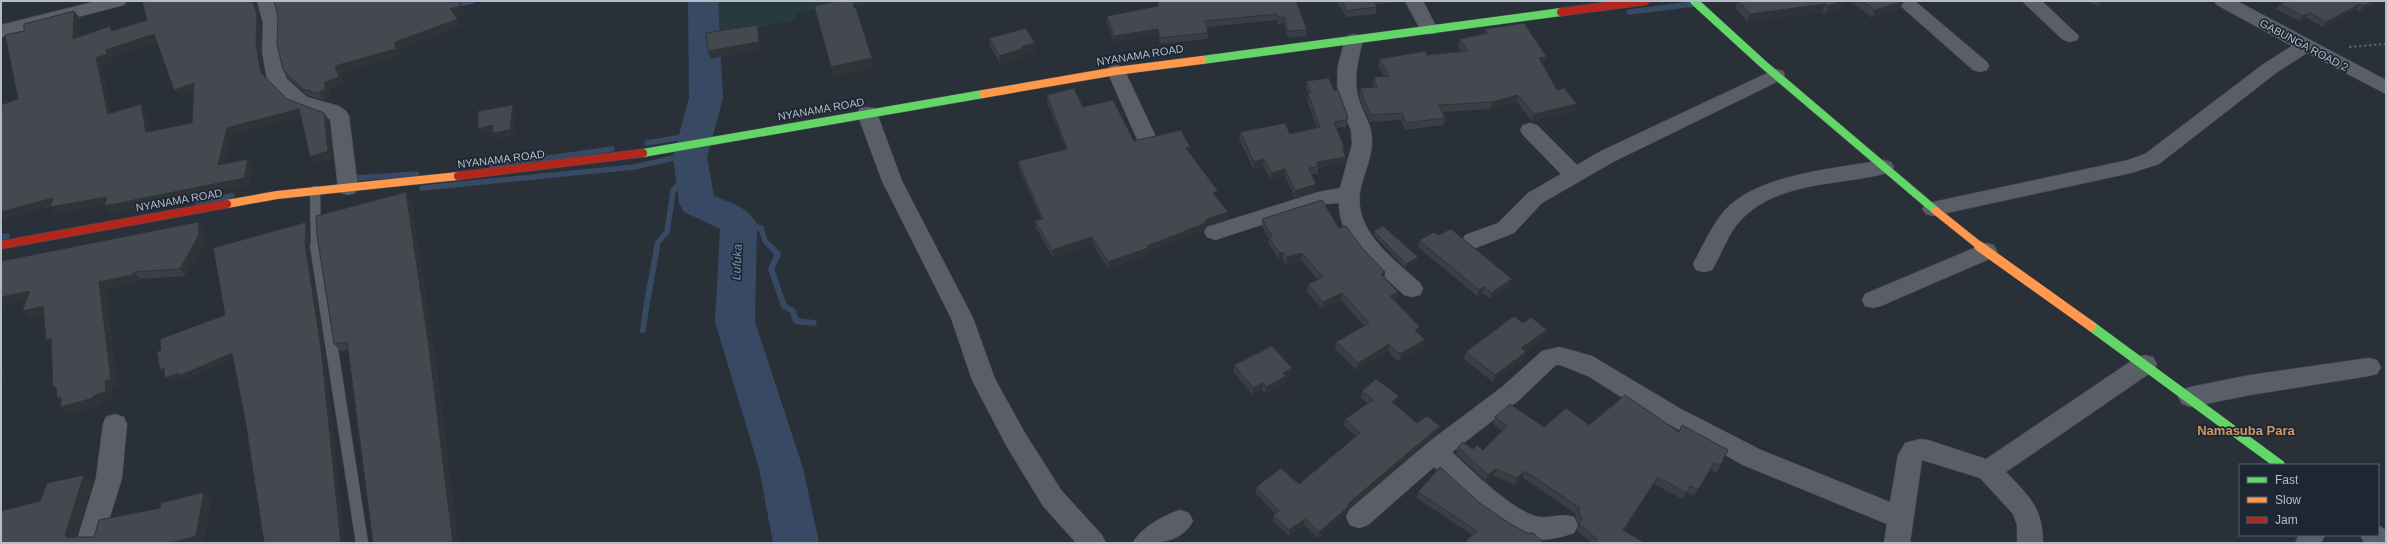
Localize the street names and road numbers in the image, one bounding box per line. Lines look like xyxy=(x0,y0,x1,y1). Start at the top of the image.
street label: GABUNGA ROAD 2 xyxy=(2258,17,2350,73)
street label: NYANAMA ROAD xyxy=(1096,42,1184,68)
street label: NYANAMA ROAD xyxy=(777,95,865,123)
street label: NYANAMA ROAD xyxy=(457,148,545,170)
street label: NYANAMA ROAD xyxy=(135,186,223,214)

